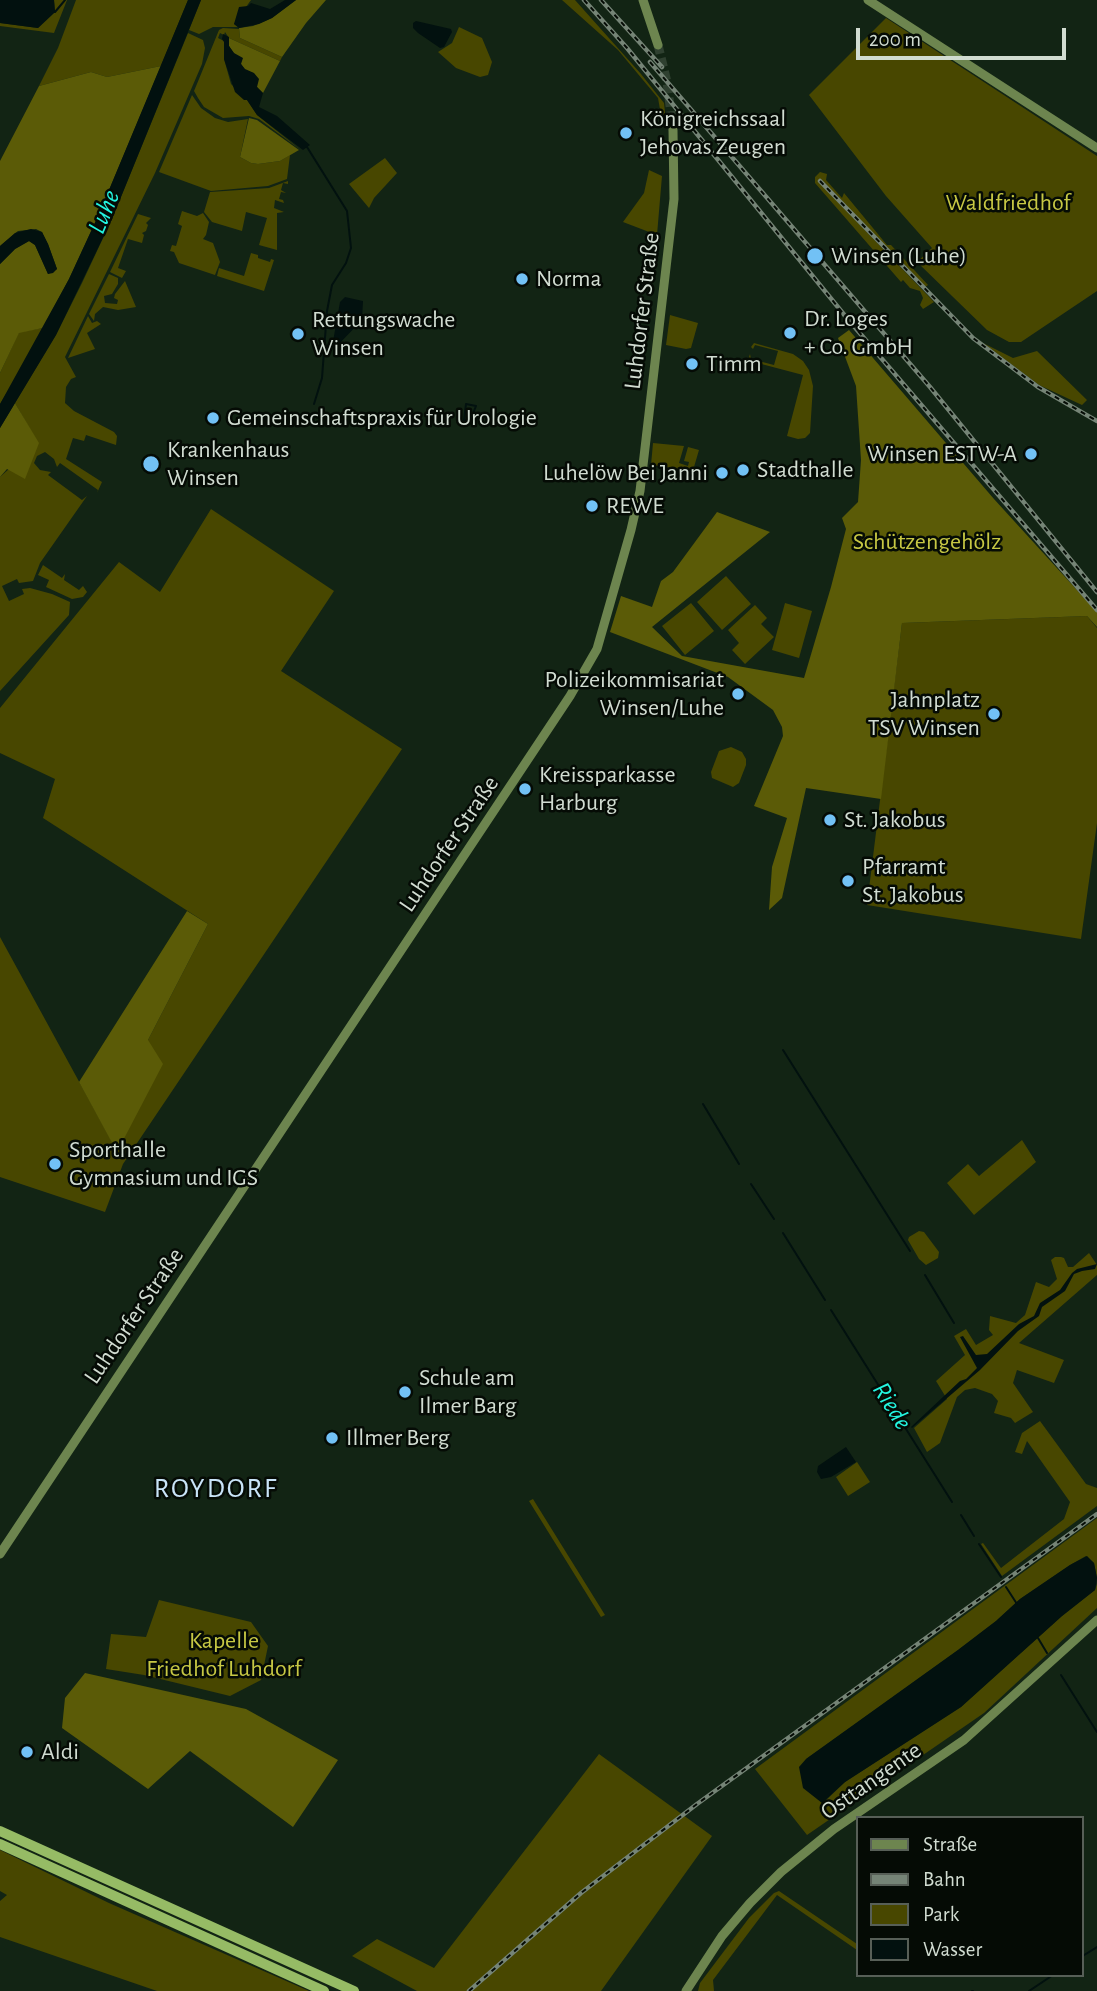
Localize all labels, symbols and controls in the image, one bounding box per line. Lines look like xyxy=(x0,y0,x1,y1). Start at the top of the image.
scale bar xyxy=(859,14,1069,58)
text: 200 m xyxy=(869,29,921,50)
place label: Königreichssaal Jehovas Zeugen xyxy=(640,105,786,161)
marker: Königreichssaal Jehovas Zeugen xyxy=(618,125,634,141)
water label: Luhe xyxy=(81,185,127,239)
park label: Waldfriedhof xyxy=(946,189,1070,217)
street label: Luhdorfer Straße xyxy=(618,231,666,391)
place label: Winsen (Luhe) xyxy=(831,242,967,270)
marker: Winsen (Luhe) xyxy=(805,246,825,266)
place label: Norma xyxy=(536,265,601,293)
marker: Norma xyxy=(514,271,530,287)
place label: Dr. Loges + Co. GmbH xyxy=(804,305,913,361)
place label: Rettungswache Winsen xyxy=(312,306,455,362)
marker: Dr. Loges + Co. GmbH xyxy=(782,325,798,341)
marker: Rettungswache Winsen xyxy=(290,326,306,342)
place label: Timm xyxy=(706,350,762,378)
marker: Timm xyxy=(684,356,700,372)
place label: Gemeinschaftspraxis für Urologie xyxy=(227,404,537,432)
marker: Gemeinschaftspraxis für Urologie xyxy=(205,410,221,426)
place label: Krankenhaus Winsen xyxy=(167,436,289,492)
place label: Winsen ESTW-A xyxy=(867,440,1017,468)
marker: Winsen ESTW-A xyxy=(1023,446,1039,462)
marker: Krankenhaus Winsen xyxy=(141,454,161,474)
place label: Stadthalle xyxy=(757,456,854,484)
place label: Luhelöw Bei Janni xyxy=(543,459,708,487)
marker: Stadthalle xyxy=(735,462,751,478)
marker: Luhelöw Bei Janni xyxy=(714,465,730,481)
place label: REWE xyxy=(606,492,664,520)
marker: REWE xyxy=(584,498,600,514)
park label: Schützengehölz xyxy=(853,528,1001,556)
place label: Polizeikommisariat Winsen/Luhe xyxy=(544,666,724,722)
marker: Polizeikommisariat Winsen/Luhe xyxy=(730,686,746,702)
place label: Jahnplatz TSV Winsen xyxy=(868,686,980,742)
marker: Jahnplatz TSV Winsen xyxy=(986,706,1002,722)
place label: Kreissparkasse Harburg xyxy=(539,761,675,817)
street label: Luhdorfer Straße xyxy=(393,770,505,918)
marker: Kreissparkasse Harburg xyxy=(517,781,533,797)
place label: St. Jakobus xyxy=(844,806,946,834)
marker: St. Jakobus xyxy=(822,812,838,828)
place label: Pfarramt St. Jakobus xyxy=(862,853,964,909)
marker: Pfarramt St. Jakobus xyxy=(840,873,856,889)
place label: Sporthalle Gymnasium und IGS xyxy=(69,1136,258,1192)
marker: Sporthalle Gymnasium und IGS xyxy=(47,1156,63,1172)
street label: Luhdorfer Straße xyxy=(78,1242,190,1390)
place label: Schule am Ilmer Barg xyxy=(419,1364,516,1420)
water label: Riede xyxy=(865,1376,919,1436)
marker: Schule am Ilmer Barg xyxy=(397,1384,413,1400)
place label: Illmer Berg xyxy=(346,1424,449,1452)
marker: Illmer Berg xyxy=(324,1430,340,1446)
district label: ROYDORF xyxy=(155,1472,277,1506)
park label: Kapelle Friedhof Luhdorf xyxy=(146,1627,302,1683)
street label: Osttangente xyxy=(815,1736,927,1826)
place label: Aldi xyxy=(41,1738,79,1766)
marker: Aldi xyxy=(19,1744,35,1760)
legend xyxy=(856,1816,1083,1977)
text: Straße xyxy=(923,1834,977,1855)
text: Bahn xyxy=(923,1869,966,1890)
text: Park xyxy=(923,1904,959,1925)
text: Wasser xyxy=(923,1939,982,1960)

